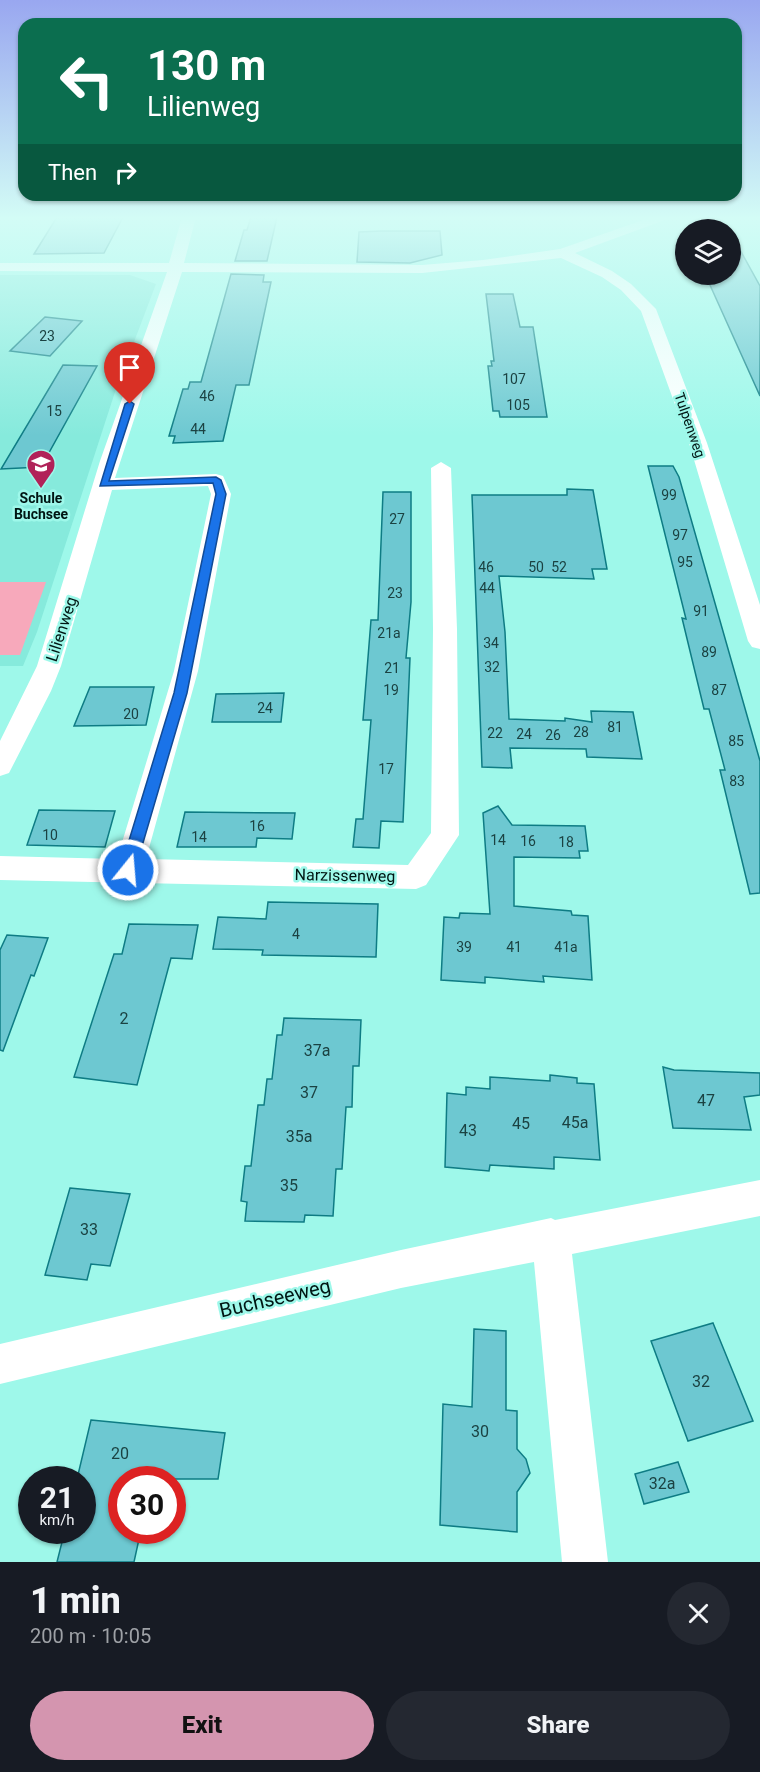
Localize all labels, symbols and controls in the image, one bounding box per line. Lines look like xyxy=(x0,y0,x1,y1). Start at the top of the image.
text: 130 m xyxy=(147,41,266,90)
icon: left xyxy=(48,42,126,120)
text: Lilienweg xyxy=(147,91,260,123)
icon: right xyxy=(109,156,142,189)
text: Then xyxy=(48,160,97,185)
map controls xyxy=(675,219,741,285)
button: layers xyxy=(675,219,741,285)
house number: 23 xyxy=(39,328,55,344)
pin xyxy=(104,342,155,404)
icon: arrive xyxy=(113,351,146,384)
house number: 107 xyxy=(502,371,526,387)
house number: 46 xyxy=(199,388,215,404)
street label: Tulpenweg xyxy=(671,390,709,460)
house number: 105 xyxy=(506,397,530,413)
house number: 15 xyxy=(46,403,62,419)
house number: 44 xyxy=(190,421,206,437)
school or university icon: Schule Buchsee xyxy=(25,448,57,490)
house number: 99 xyxy=(661,487,677,503)
place label: Schule Buchsee xyxy=(14,490,69,522)
house number: 27 xyxy=(389,511,405,527)
house number: 97 xyxy=(672,527,688,543)
house number: 95 xyxy=(677,554,693,570)
house number: 46 xyxy=(478,559,494,575)
house number: 50 xyxy=(528,559,544,575)
house number: 52 xyxy=(551,559,567,575)
house number: 44 xyxy=(479,580,495,596)
house number: 23 xyxy=(387,585,403,601)
street label: Lilienweg xyxy=(42,594,81,664)
house number: 91 xyxy=(693,603,709,619)
house number: 21a xyxy=(377,625,401,641)
house number: 34 xyxy=(483,635,499,651)
house number: 89 xyxy=(701,644,717,660)
house number: 32 xyxy=(484,659,500,675)
house number: 21 xyxy=(384,660,400,676)
house number: 19 xyxy=(383,682,399,698)
house number: 87 xyxy=(711,682,727,698)
house number: 24 xyxy=(257,700,273,716)
house number: 20 xyxy=(123,706,139,722)
house number: 81 xyxy=(607,719,623,735)
house number: 28 xyxy=(573,724,589,740)
house number: 22 xyxy=(487,725,503,741)
house number: 24 xyxy=(516,726,532,742)
house number: 26 xyxy=(545,727,561,743)
house number: 85 xyxy=(728,733,744,749)
house number: 17 xyxy=(378,761,394,777)
house number: 83 xyxy=(729,773,745,789)
house number: 16 xyxy=(249,818,265,834)
house number: 10 xyxy=(42,827,58,843)
house number: 14 xyxy=(191,829,207,845)
house number: 14 xyxy=(490,832,506,848)
house number: 16 xyxy=(520,833,536,849)
house number: 18 xyxy=(558,834,574,850)
position arrow xyxy=(96,838,160,902)
street label: Narzissenweg xyxy=(294,865,396,886)
house number: 4 xyxy=(292,926,300,942)
house number: 39 xyxy=(456,939,472,955)
house number: 41 xyxy=(506,939,522,955)
house number: 41a xyxy=(554,939,578,955)
house number: 2 xyxy=(120,1009,129,1028)
house number: 37a xyxy=(304,1041,330,1060)
house number: 37 xyxy=(300,1083,318,1102)
house number: 47 xyxy=(697,1091,715,1110)
house number: 45a xyxy=(562,1113,588,1132)
house number: 45 xyxy=(512,1114,530,1133)
house number: 43 xyxy=(459,1121,477,1140)
house number: 35a xyxy=(286,1127,312,1146)
house number: 35 xyxy=(280,1176,298,1195)
house number: 33 xyxy=(80,1220,98,1239)
street label: Buchseeweg xyxy=(217,1274,333,1322)
house number: 32 xyxy=(692,1372,710,1391)
house number: 30 xyxy=(471,1422,489,1441)
house number: 20 xyxy=(111,1444,129,1463)
speed limit sign: 30 xyxy=(108,1466,186,1544)
house number: 32a xyxy=(649,1474,675,1493)
text: 21 xyxy=(40,1480,74,1515)
text: km/h xyxy=(39,1511,75,1529)
text: 1 min xyxy=(30,1580,121,1622)
button: close xyxy=(667,1582,730,1645)
text: 200 m · 10:05 xyxy=(30,1624,151,1648)
button: Exit xyxy=(30,1691,374,1760)
button: Share xyxy=(386,1691,730,1760)

